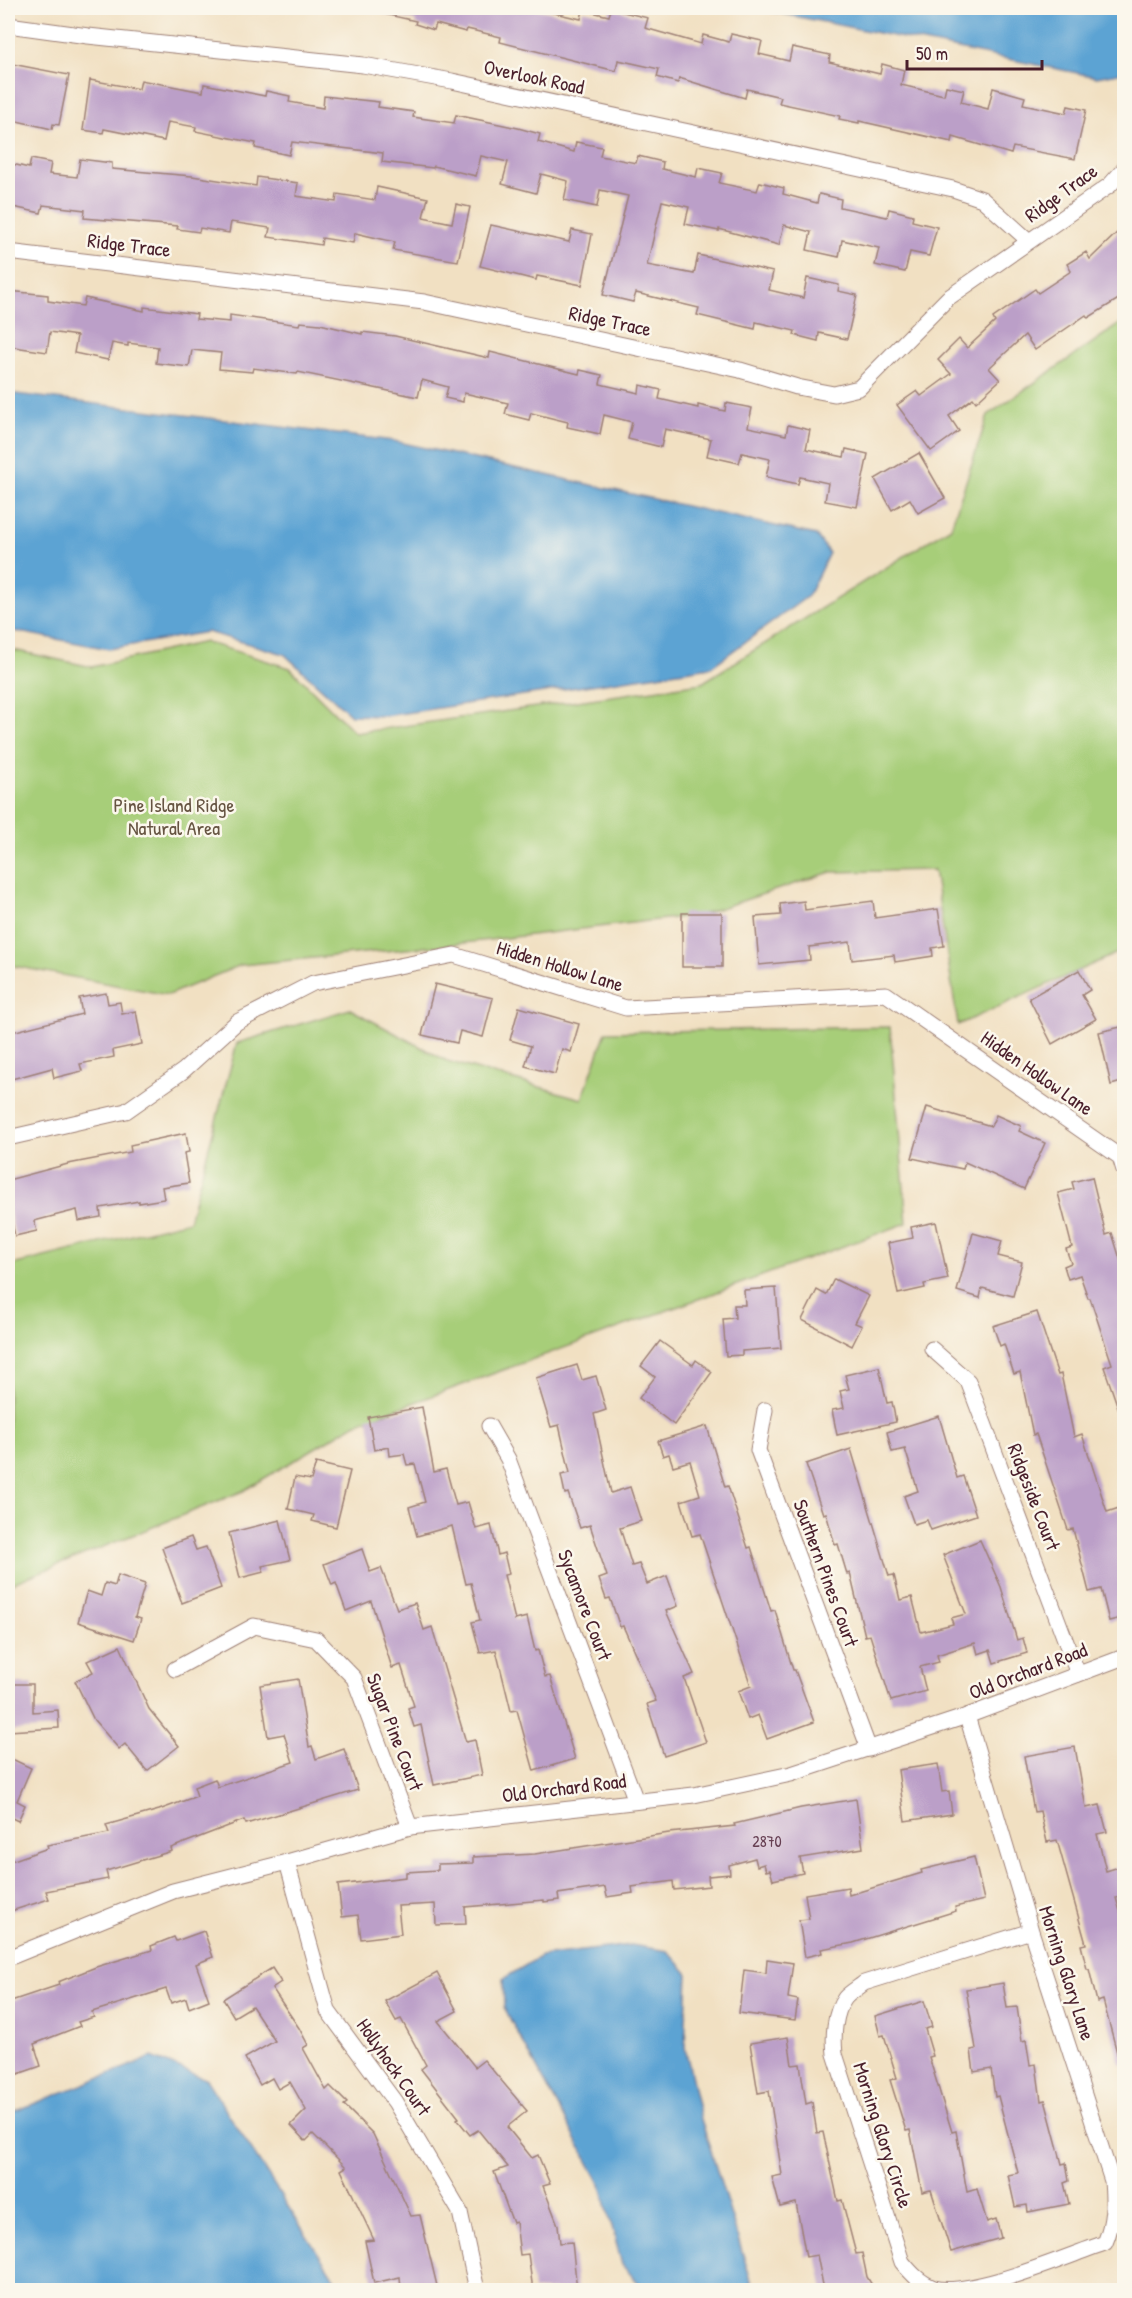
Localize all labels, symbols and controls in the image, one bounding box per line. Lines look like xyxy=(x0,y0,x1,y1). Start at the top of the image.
scale bar xyxy=(907,33,1042,71)
text: 50 m xyxy=(916,41,948,66)
street label: Overlook Road xyxy=(481,53,587,100)
street label: Ridge Trace xyxy=(1019,157,1102,228)
street label: Ridge Trace xyxy=(86,226,172,263)
street label: Ridge Trace xyxy=(566,299,654,342)
park label: Pine Island Ridge Natural Area xyxy=(114,791,234,841)
street label: Hidden Hollow Lane xyxy=(493,933,627,998)
street label: Hidden Hollow Lane xyxy=(976,1024,1099,1121)
street label: Ridgeside Court xyxy=(1002,1440,1068,1555)
street label: Southern Pines Court xyxy=(787,1495,866,1651)
street label: Sycamore Court xyxy=(552,1545,619,1665)
street label: Old Orchard Road xyxy=(965,1636,1091,1705)
street label: Sugar Pine Court xyxy=(361,1669,431,1795)
street label: Old Orchard Road xyxy=(500,1766,628,1808)
house number: 2870 xyxy=(752,1830,782,1852)
street label: Morning Glory Lane xyxy=(1033,1902,1102,2044)
street label: Hollyhock Court xyxy=(351,2013,439,2122)
street label: Morning Glory Circle xyxy=(847,2059,920,2211)

